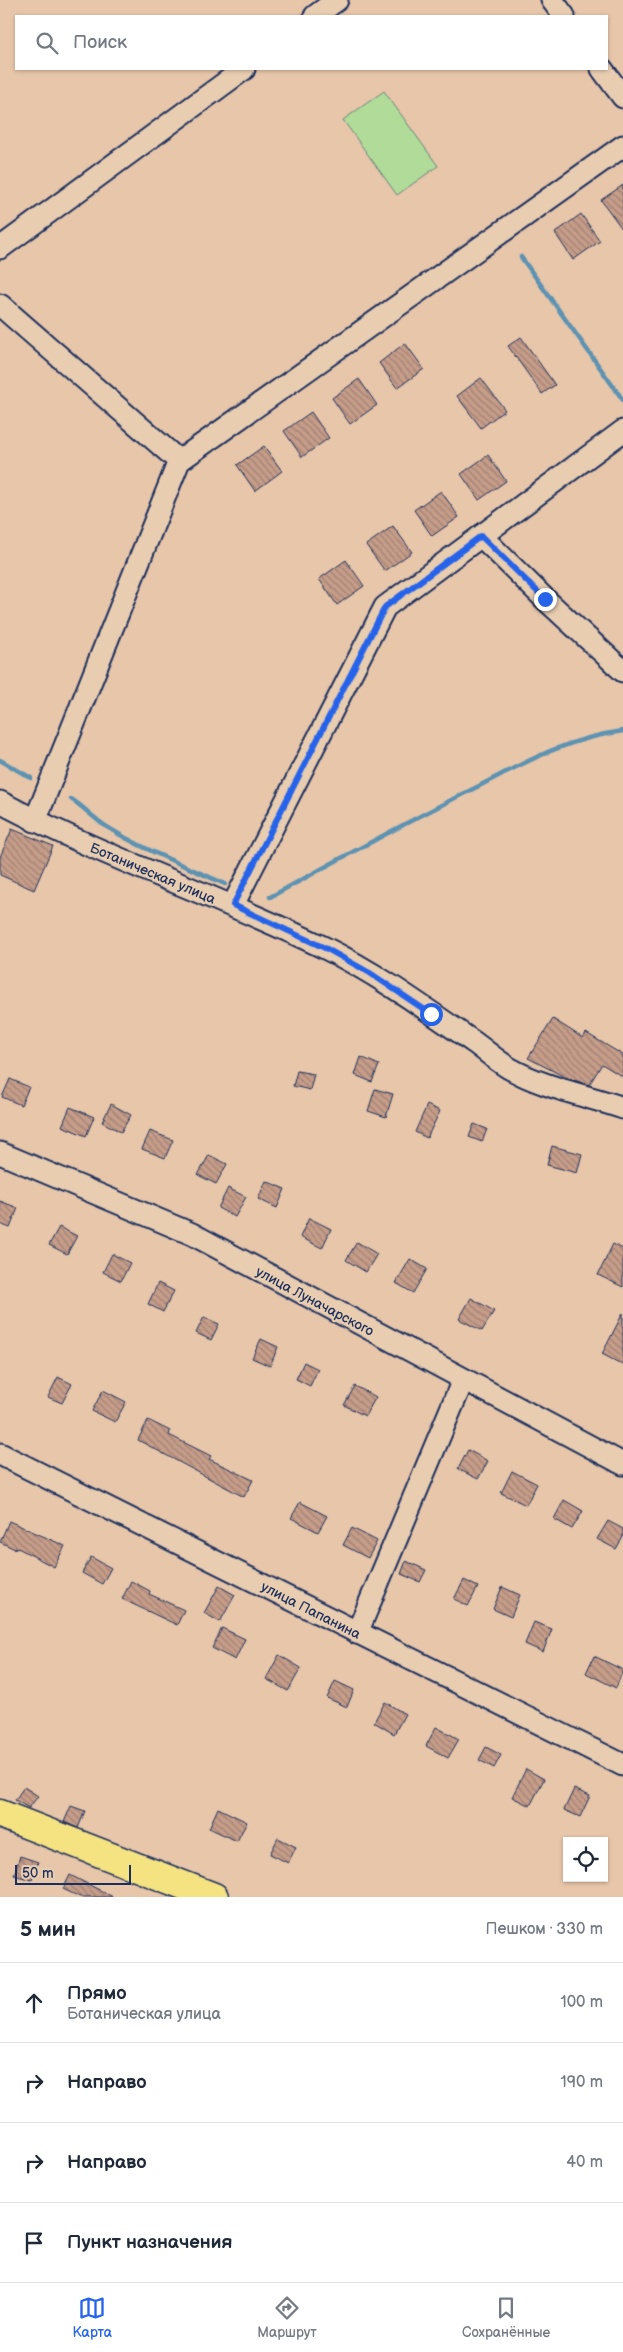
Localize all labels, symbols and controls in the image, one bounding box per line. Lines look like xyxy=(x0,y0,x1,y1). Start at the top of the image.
search box xyxy=(15,15,608,70)
icon: search xyxy=(33,29,61,57)
text: Поиск xyxy=(73,31,127,54)
route end xyxy=(534,588,557,611)
street label: Ботаническая улица xyxy=(88,839,219,908)
route start xyxy=(420,1003,443,1026)
street label: улица Луначарского xyxy=(253,1263,377,1340)
street label: улица Папанина xyxy=(258,1578,364,1643)
map controls xyxy=(563,1837,608,1882)
button: locate xyxy=(563,1837,608,1882)
scale bar xyxy=(15,1862,131,1885)
text: 50 m xyxy=(22,1865,54,1882)
text: 5 мин xyxy=(20,1917,76,1942)
text: Пешком · 330 m xyxy=(486,1920,603,1939)
text: Прямо xyxy=(67,1982,127,2005)
icon: ahead xyxy=(20,1989,48,2017)
text: 100 m xyxy=(560,1993,603,2012)
text: Ботаническая улица xyxy=(67,2005,221,2024)
icon: right xyxy=(20,2069,48,2097)
text: Направо xyxy=(67,2071,147,2094)
text: 190 m xyxy=(561,2073,603,2092)
icon: right xyxy=(20,2149,48,2177)
text: Направо xyxy=(67,2151,147,2174)
text: 40 m xyxy=(566,2153,603,2172)
icon: arrive xyxy=(20,2229,48,2257)
text: Пункт назначения xyxy=(67,2231,232,2254)
tab: Карта xyxy=(73,2294,112,2341)
tab: Маршрут xyxy=(257,2294,317,2341)
tab: Сохранённые xyxy=(462,2294,550,2341)

